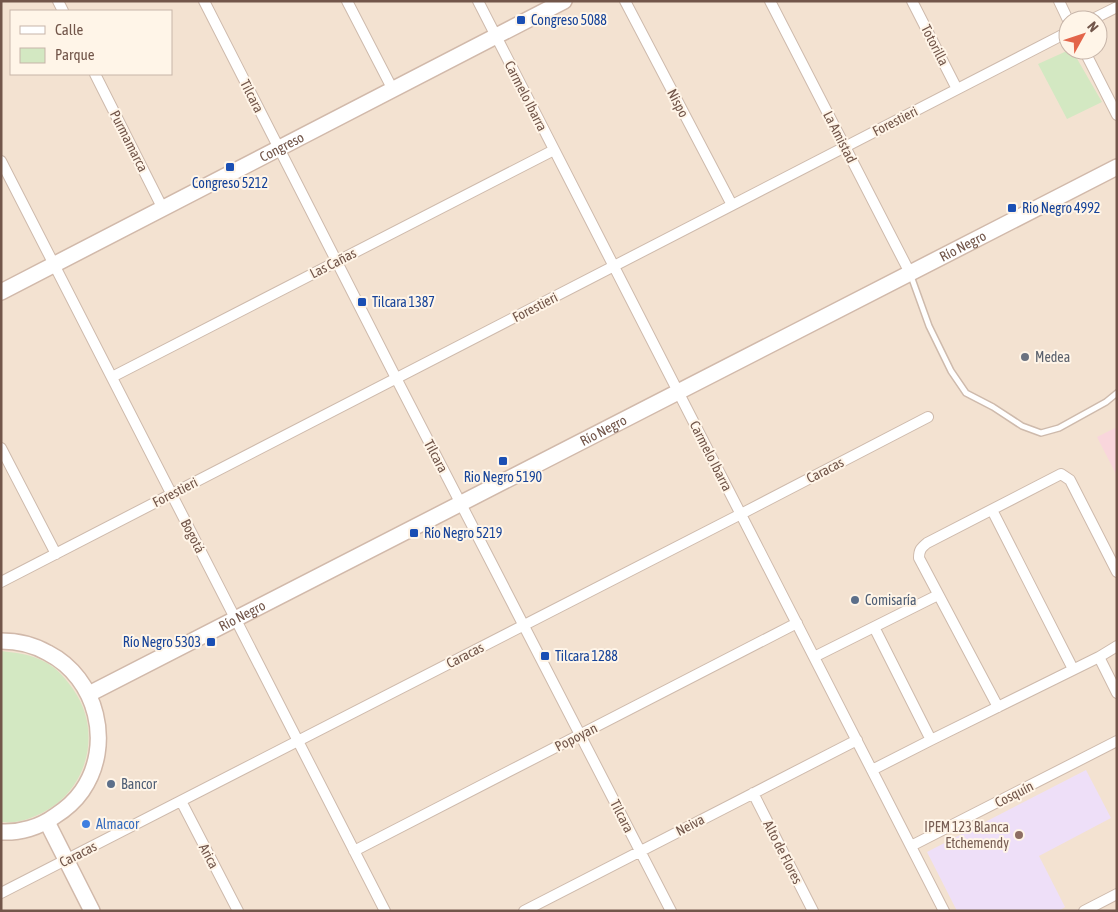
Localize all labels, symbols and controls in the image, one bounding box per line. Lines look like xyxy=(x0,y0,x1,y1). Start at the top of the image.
legend xyxy=(10,10,172,75)
north arrow xyxy=(1058,10,1108,60)
place label: Congreso 5088 xyxy=(531,12,607,28)
marker: Congreso 5088 xyxy=(515,14,527,26)
text: N xyxy=(1084,18,1102,35)
text: Calle xyxy=(55,21,84,38)
street label: Totorilla xyxy=(918,22,952,68)
text: Parque xyxy=(55,46,95,63)
street label: Carmelo Ibarra xyxy=(501,58,551,134)
street label: Tilcara xyxy=(237,77,267,115)
street label: Nispo xyxy=(664,86,692,120)
street label: Forestieri xyxy=(870,103,920,139)
street label: Purmamarca xyxy=(107,108,151,174)
street label: La Amistad xyxy=(820,108,860,166)
street label: Congreso xyxy=(257,129,307,165)
marker: Congreso 5212 xyxy=(224,161,236,173)
place label: Congreso 5212 xyxy=(192,175,268,191)
place label: Rio Negro 4992 xyxy=(1022,200,1100,216)
marker: Rio Negro 4992 xyxy=(1006,202,1018,214)
street label: Río Negro xyxy=(937,227,989,265)
street label: Las Cañas xyxy=(307,245,359,281)
street label: Forestieri xyxy=(510,289,560,325)
place label: Tilcara 1387 xyxy=(372,294,435,310)
marker: Tilcara 1387 xyxy=(356,296,368,308)
place label: Medea xyxy=(1035,349,1070,365)
marker: Medea xyxy=(1019,351,1031,363)
street label: Río Negro xyxy=(577,412,629,449)
street label: Carmelo Ibarra xyxy=(686,418,736,494)
street label: Tilcara xyxy=(421,437,451,475)
street label: Caracas xyxy=(804,454,846,486)
marker: Rio Negro 5190 xyxy=(497,455,509,467)
place label: Rio Negro 5190 xyxy=(464,469,543,485)
street label: Forestieri xyxy=(150,474,200,510)
street label: Bogotá xyxy=(178,516,208,556)
place label: Río Negro 5219 xyxy=(424,525,502,541)
marker: Río Negro 5219 xyxy=(408,527,420,539)
place label: Comisaría xyxy=(865,592,917,608)
marker: Comisaría xyxy=(849,594,861,606)
street label: Río Negro xyxy=(216,597,268,634)
place label: Río Negro 5303 xyxy=(123,634,201,650)
marker: Río Negro 5303 xyxy=(205,636,217,648)
street label: Caracas xyxy=(444,639,486,671)
place label: Tilcara 1288 xyxy=(555,648,618,664)
marker: Tilcara 1288 xyxy=(539,650,551,662)
street label: Popoyan xyxy=(552,720,600,754)
place label: Bancor xyxy=(121,776,158,792)
marker: Bancor xyxy=(105,778,117,790)
street label: Cosquín xyxy=(992,778,1036,810)
street label: Tilcara xyxy=(607,797,637,835)
street label: Neiva xyxy=(673,811,707,839)
place label: Almacor xyxy=(96,816,140,832)
marker: Almacor xyxy=(80,818,92,830)
street label: Alto de Flores xyxy=(760,818,806,886)
place label: IPEM 123 Blanca Etchemendy xyxy=(924,819,1009,851)
marker: IPEM 123 Blanca Etchemendy xyxy=(1013,829,1025,841)
street label: Caracas xyxy=(57,838,99,870)
street label: Arica xyxy=(196,841,222,871)

